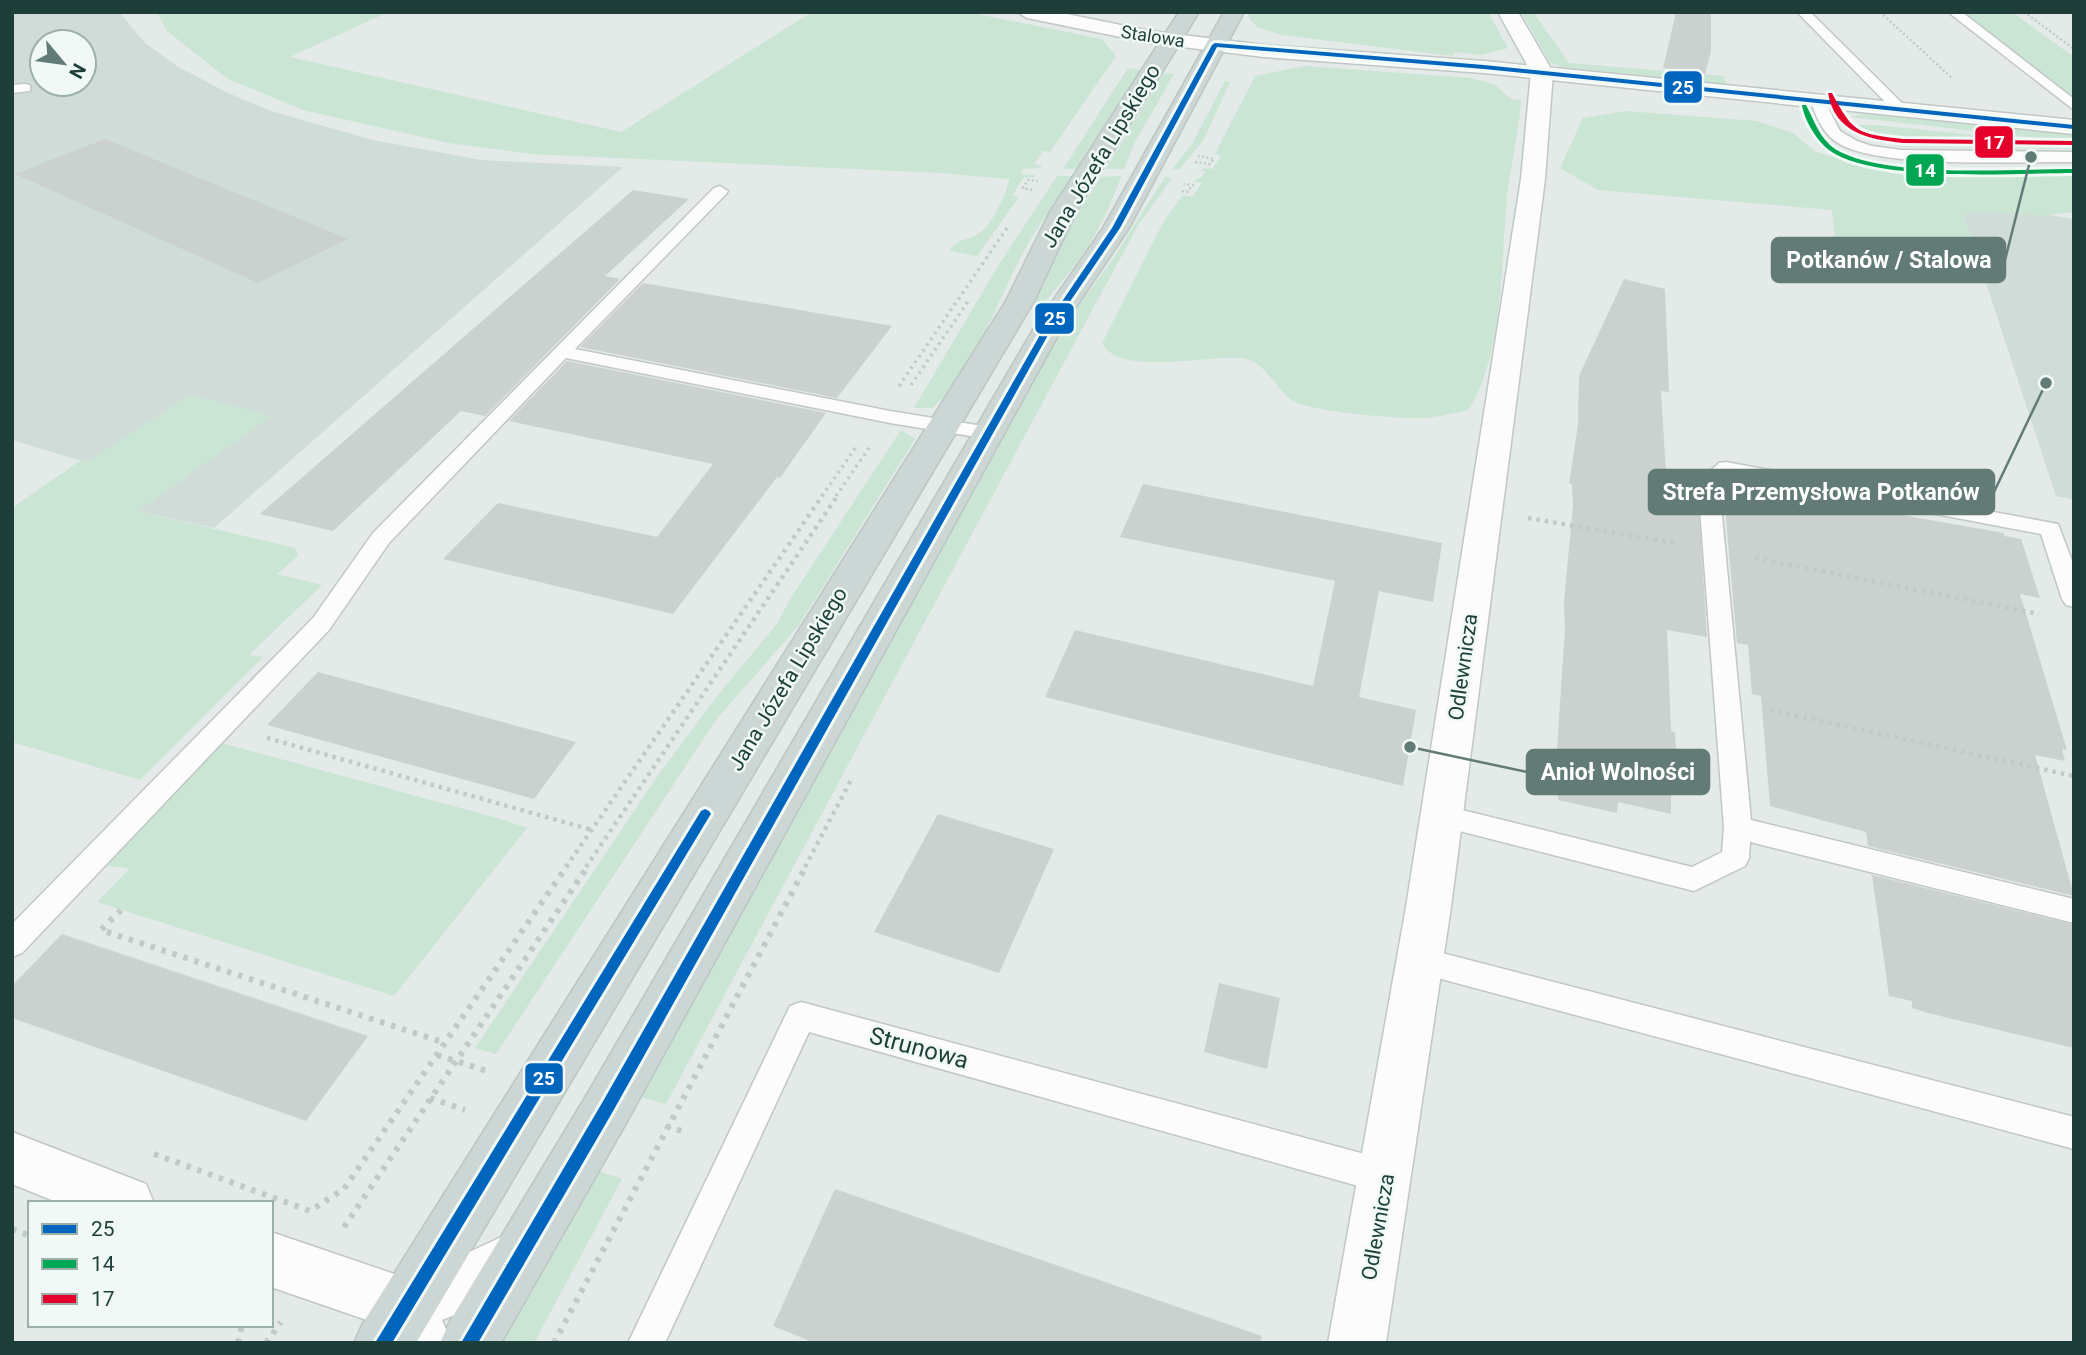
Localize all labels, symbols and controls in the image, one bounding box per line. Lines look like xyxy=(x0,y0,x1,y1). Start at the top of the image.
street label: Stalowa xyxy=(1120,21,1186,51)
north arrow xyxy=(28,28,98,98)
text: N xyxy=(64,60,91,82)
street label: Jana Józefa Lipskiego xyxy=(1037,60,1165,252)
line badge: 25 xyxy=(1663,70,1703,104)
text: 25 xyxy=(1672,76,1694,99)
line badge: 17 xyxy=(1974,125,2014,159)
text: 17 xyxy=(1983,131,2005,154)
line badge: 14 xyxy=(1905,153,1945,187)
text: 14 xyxy=(1914,159,1936,182)
callout: Potkanów / Stalowa xyxy=(1772,238,2005,282)
text: Potkanów / Stalowa xyxy=(1786,247,1992,274)
line badge: 25 xyxy=(1034,302,1075,335)
text: 25 xyxy=(1044,307,1066,330)
callout: Strefa Przemysłowa Potkanów xyxy=(1649,470,1994,514)
text: Strefa Przemysłowa Potkanów xyxy=(1662,479,1980,506)
street label: Jana Józefa Lipskiego xyxy=(724,583,852,775)
street label: Odlewnicza xyxy=(1444,612,1482,722)
callout: Anioł Wolności xyxy=(1527,750,1709,794)
text: Anioł Wolności xyxy=(1541,759,1695,786)
street label: Strunowa xyxy=(866,1021,972,1075)
line badge: 25 xyxy=(524,1062,564,1095)
text: 25 xyxy=(533,1067,555,1090)
street label: Odlewnicza xyxy=(1357,1172,1399,1282)
legend xyxy=(28,1201,273,1327)
text: 25 xyxy=(91,1217,115,1241)
text: 14 xyxy=(91,1252,115,1276)
text: 17 xyxy=(91,1287,115,1311)

